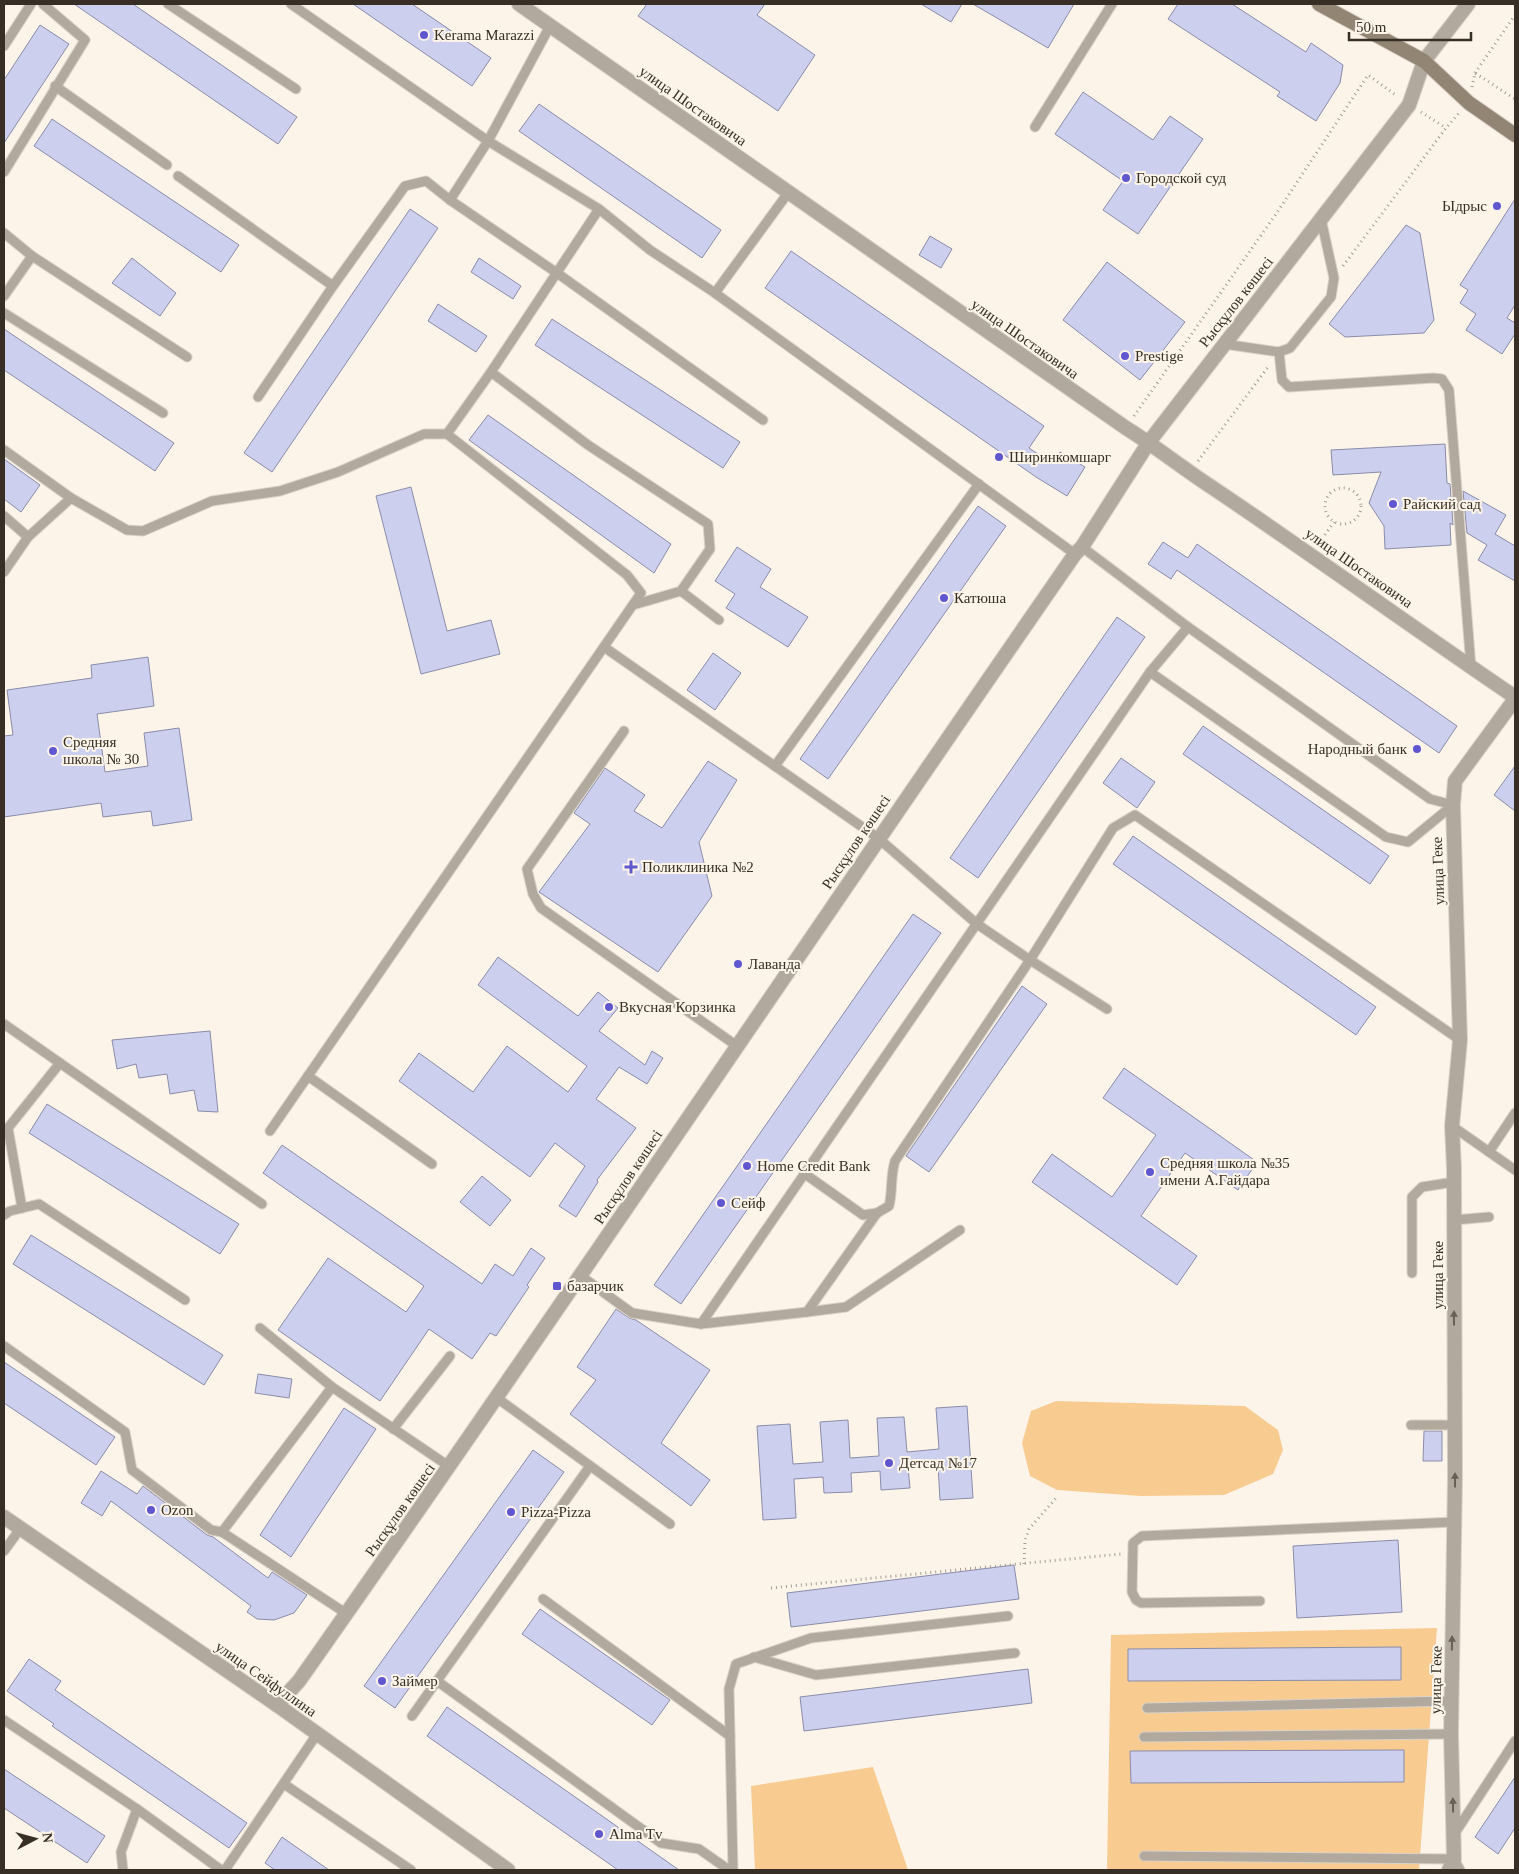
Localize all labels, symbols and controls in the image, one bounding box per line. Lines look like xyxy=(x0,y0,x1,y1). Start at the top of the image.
scale bar xyxy=(1349,10,1472,42)
text: 50 m xyxy=(1356,19,1387,35)
place label: Kerama Marazzi xyxy=(434,27,534,43)
marker: Kerama Marazzi xyxy=(418,29,430,41)
street label: улица Шостаковича xyxy=(636,63,750,149)
place label: Городской суд xyxy=(1136,170,1227,186)
marker: Городской суд xyxy=(1120,172,1132,184)
place label: Ыдрыс xyxy=(1442,198,1487,214)
marker: Ыдрыс xyxy=(1491,200,1503,212)
street label: Рысқұлов көшесі xyxy=(1196,254,1276,350)
street label: улица Шостаковича xyxy=(968,296,1082,382)
place label: Prestige xyxy=(1135,348,1184,364)
marker: Prestige xyxy=(1119,350,1131,362)
place label: Ширинкомшарг xyxy=(1009,449,1111,465)
marker: Ширинкомшарг xyxy=(993,451,1005,463)
place label: Райский сад xyxy=(1403,496,1481,512)
marker: Райский сад xyxy=(1387,498,1399,510)
street label: улица Шостаковича xyxy=(1302,525,1416,611)
place label: Катюша xyxy=(954,590,1006,606)
marker: Катюша xyxy=(938,592,950,604)
place label: Средняя школа № 30 xyxy=(63,734,139,767)
place label: Народный банк xyxy=(1308,741,1408,757)
marker: Народный банк xyxy=(1411,743,1423,755)
marker: Средняя школа № 30 xyxy=(47,745,59,757)
street label: Рысқұлов көшесі xyxy=(819,792,893,892)
street label: улица Геке xyxy=(1429,836,1447,906)
place label: Поликлиника №2 xyxy=(642,859,754,875)
marker: Поликлиника №2 xyxy=(624,860,638,874)
place label: Лаванда xyxy=(748,956,801,972)
marker: Лаванда xyxy=(732,958,744,970)
place label: Вкусная Корзинка xyxy=(619,999,736,1015)
marker: Вкусная Корзинка xyxy=(603,1001,615,1013)
street label: Рысқұлов көшесі xyxy=(591,1127,665,1227)
place label: Средняя школа №35 имени А.Гайдара xyxy=(1160,1155,1290,1188)
place label: Home Credit Bank xyxy=(757,1158,871,1174)
marker: Home Credit Bank xyxy=(741,1160,753,1172)
marker: Средняя школа №35 имени А.Гайдара xyxy=(1144,1166,1156,1178)
place label: Сейф xyxy=(731,1195,766,1211)
marker: Сейф xyxy=(715,1197,727,1209)
street label: улица Геке xyxy=(1430,1240,1446,1309)
place label: базарчик xyxy=(567,1278,625,1294)
marker: базарчик xyxy=(551,1280,563,1292)
one-way arrow xyxy=(1450,1309,1458,1325)
place label: Детсад №17 xyxy=(899,1455,978,1471)
marker: Детсад №17 xyxy=(883,1457,895,1469)
street label: Рысқұлов көшесі xyxy=(362,1460,438,1560)
one-way arrow xyxy=(1451,1472,1459,1488)
place label: Ozon xyxy=(161,1502,194,1518)
marker: Ozon xyxy=(145,1504,157,1516)
place label: Pizza-Pizza xyxy=(521,1504,591,1520)
marker: Pizza-Pizza xyxy=(505,1506,517,1518)
one-way arrow xyxy=(1449,1634,1457,1650)
street label: улица Сейфуллина xyxy=(212,1638,320,1720)
street label: улица Геке xyxy=(1427,1645,1445,1714)
place label: Займер xyxy=(392,1673,438,1689)
marker: Займер xyxy=(376,1675,388,1687)
one-way arrow xyxy=(1449,1797,1457,1813)
north arrow xyxy=(10,1814,60,1864)
place label: Alma Tv xyxy=(609,1826,663,1842)
marker: Alma Tv xyxy=(593,1828,605,1840)
text: N xyxy=(39,1832,55,1844)

